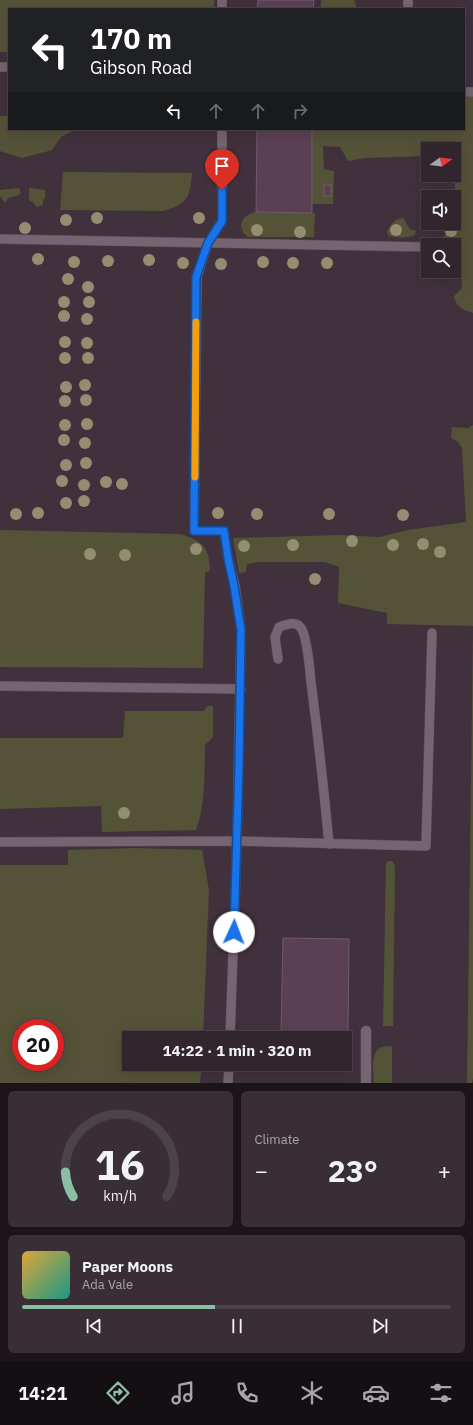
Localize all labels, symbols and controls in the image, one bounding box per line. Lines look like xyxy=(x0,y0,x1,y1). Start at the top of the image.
text: 170 m xyxy=(90,20,172,57)
icon: left xyxy=(24,24,76,76)
text: Gibson Road xyxy=(90,56,192,79)
icon: left xyxy=(163,100,185,122)
icon: ahead xyxy=(205,100,227,122)
icon: ahead xyxy=(247,100,269,122)
icon: right xyxy=(289,100,311,122)
north arrow xyxy=(421,142,461,182)
map controls xyxy=(421,142,461,278)
pin xyxy=(205,149,239,190)
icon: arrive xyxy=(211,155,233,177)
button: sound xyxy=(421,190,461,230)
button: search xyxy=(421,238,461,278)
position arrow xyxy=(213,911,255,953)
speed limit sign: 20 xyxy=(12,1019,64,1071)
text: 14:22 · 1 min · 320 m xyxy=(163,1041,311,1060)
text: Climate xyxy=(255,1131,299,1148)
text: 16 xyxy=(95,1137,145,1191)
text: 23° xyxy=(328,1151,378,1190)
text: − xyxy=(255,1156,268,1185)
text: + xyxy=(438,1156,451,1185)
text: km/h xyxy=(103,1186,137,1205)
text: Paper Moons xyxy=(82,1257,173,1276)
text: Ada Vale xyxy=(82,1276,133,1293)
icon: previous xyxy=(83,1315,105,1337)
icon: pause xyxy=(226,1315,248,1337)
icon: next xyxy=(369,1315,391,1337)
icon: directions xyxy=(104,1379,132,1407)
icon: music xyxy=(169,1379,197,1407)
icon: phone xyxy=(233,1379,261,1407)
icon: climate xyxy=(298,1379,326,1407)
icon: car xyxy=(362,1379,390,1407)
icon: filters xyxy=(427,1379,455,1407)
text: 14:21 xyxy=(18,1382,67,1405)

